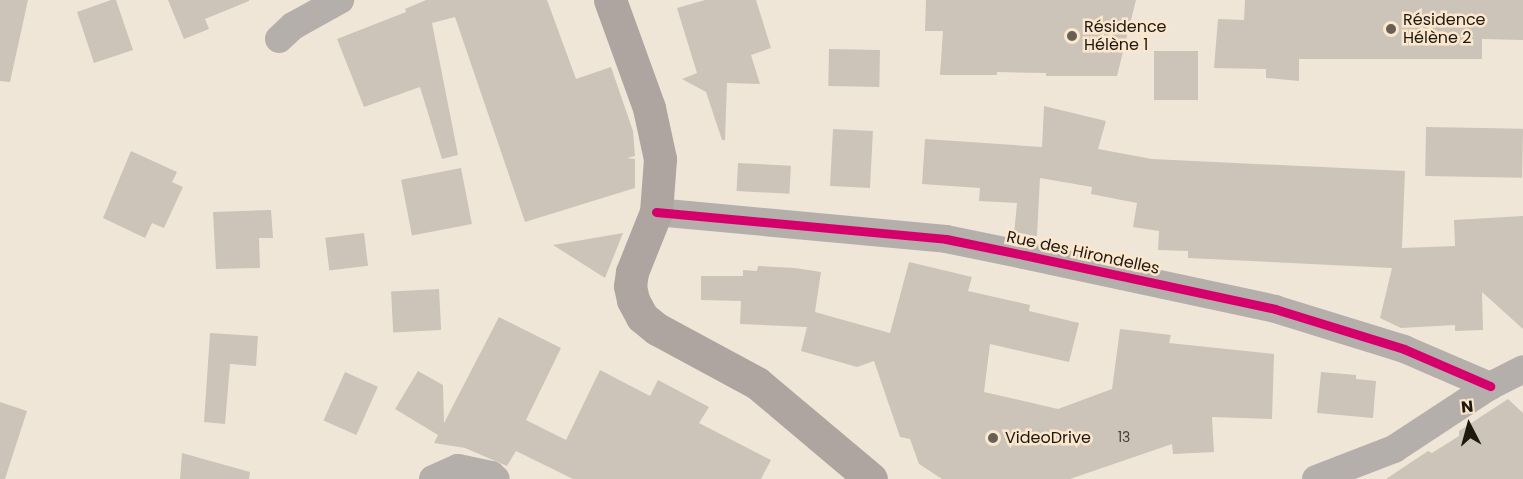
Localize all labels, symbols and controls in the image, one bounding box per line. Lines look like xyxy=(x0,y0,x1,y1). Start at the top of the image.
place label: Résidence Hélène 2 xyxy=(1403,10,1486,48)
place label: Résidence Hélène 1 xyxy=(1084,17,1167,55)
marker: Résidence Hélène 2 xyxy=(1384,22,1398,36)
marker: Résidence Hélène 1 xyxy=(1065,29,1079,43)
street label: Rue des Hirondelles xyxy=(1005,227,1161,279)
north arrow xyxy=(1439,395,1499,455)
text: N xyxy=(1460,395,1474,419)
place label: VideoDrive xyxy=(1005,428,1091,448)
house number: 13 xyxy=(1118,429,1130,445)
marker: VideoDrive xyxy=(986,431,1000,445)

